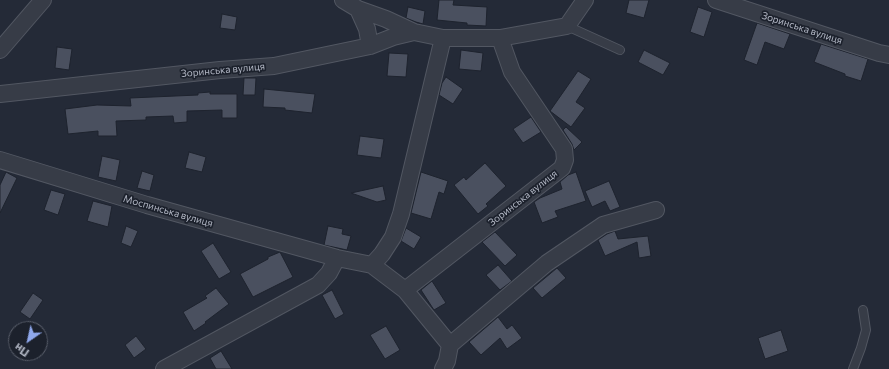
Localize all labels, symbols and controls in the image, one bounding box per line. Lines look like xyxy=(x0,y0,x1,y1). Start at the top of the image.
street label: Зоринська вулиця xyxy=(760,9,844,47)
street label: Зоринська вулиця xyxy=(181,60,265,80)
street label: Зоринська вулиця xyxy=(486,167,560,229)
street label: Моспинська вулиця xyxy=(122,192,214,230)
north arrow xyxy=(8,321,48,361)
text: Пн xyxy=(12,341,31,360)

